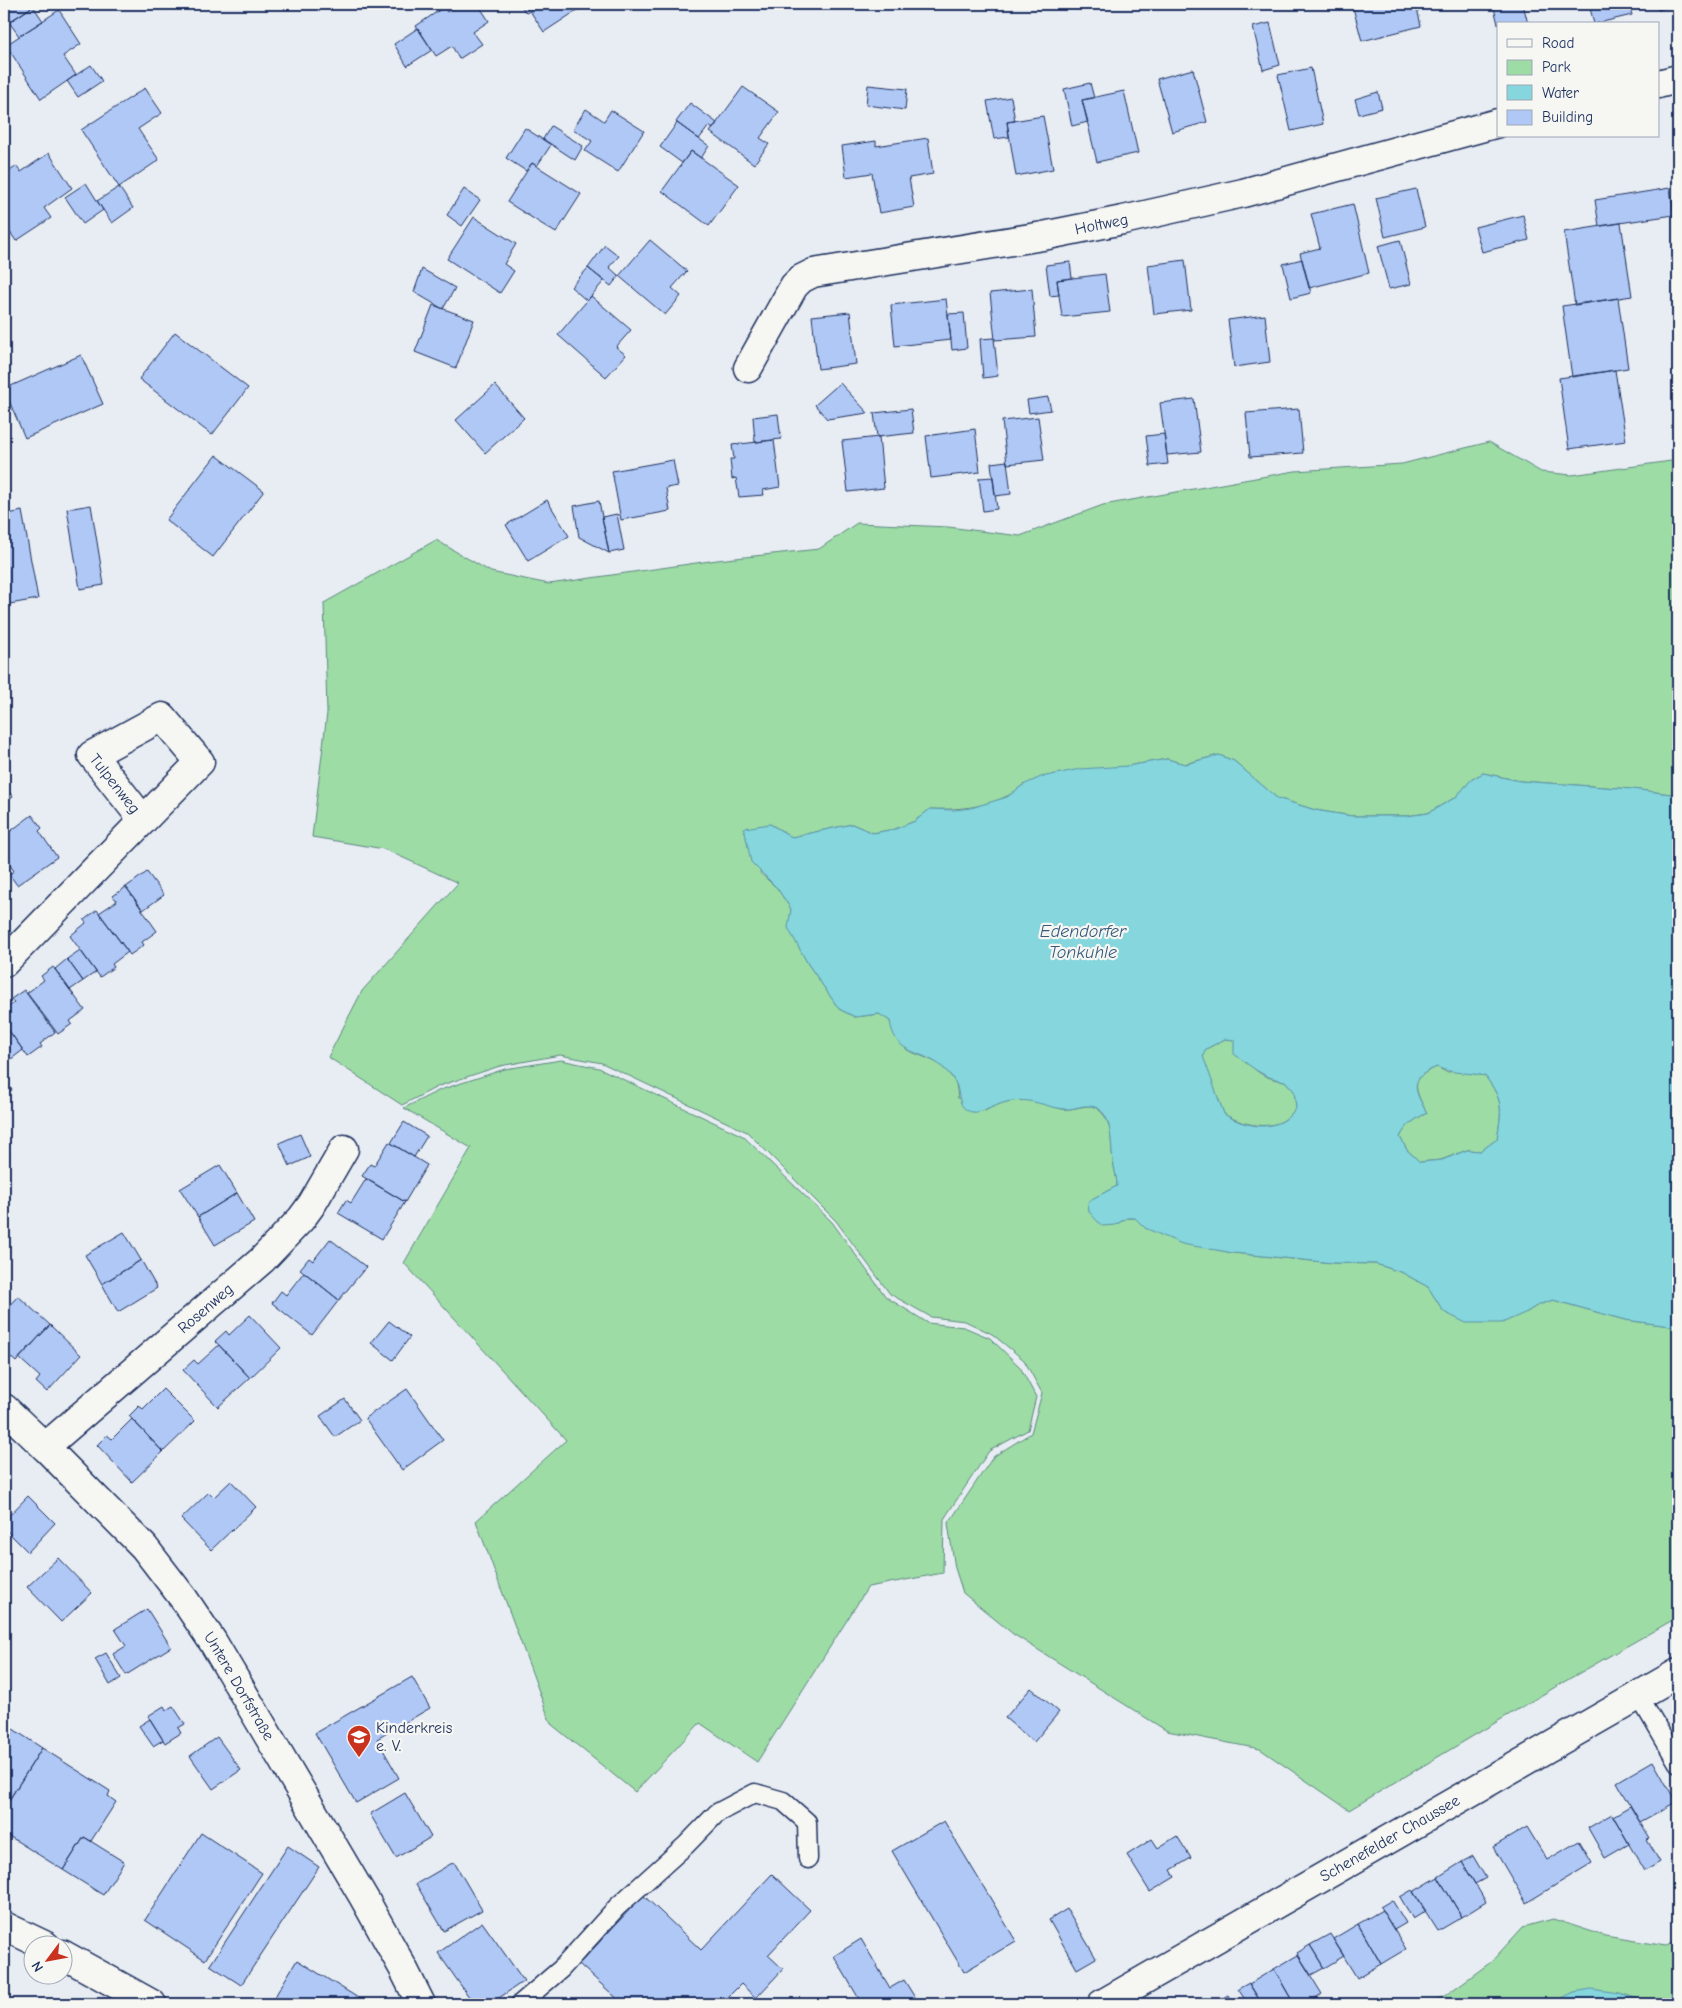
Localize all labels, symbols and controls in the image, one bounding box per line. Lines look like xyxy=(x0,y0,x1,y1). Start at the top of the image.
legend xyxy=(1497,22,1660,138)
text: Road xyxy=(1542,34,1574,52)
text: Park xyxy=(1542,58,1571,76)
text: Water xyxy=(1542,84,1579,102)
text: Building xyxy=(1542,108,1593,126)
street label: Holtweg xyxy=(1073,210,1130,238)
street label: Tulpenweg xyxy=(86,750,144,817)
water label: Edendorfer Tonkuhle xyxy=(1040,921,1127,963)
street label: Rosenweg xyxy=(174,1280,237,1337)
street label: Untere Dorfstraße xyxy=(200,1628,278,1744)
place label: Kinderkreis e. V. xyxy=(376,1719,453,1755)
school or university icon: Kinderkreis e. V. xyxy=(346,1724,372,1758)
street label: Schenefelder Chaussee xyxy=(1317,1791,1463,1886)
north arrow xyxy=(22,1936,72,1986)
text: N xyxy=(28,1958,47,1975)

